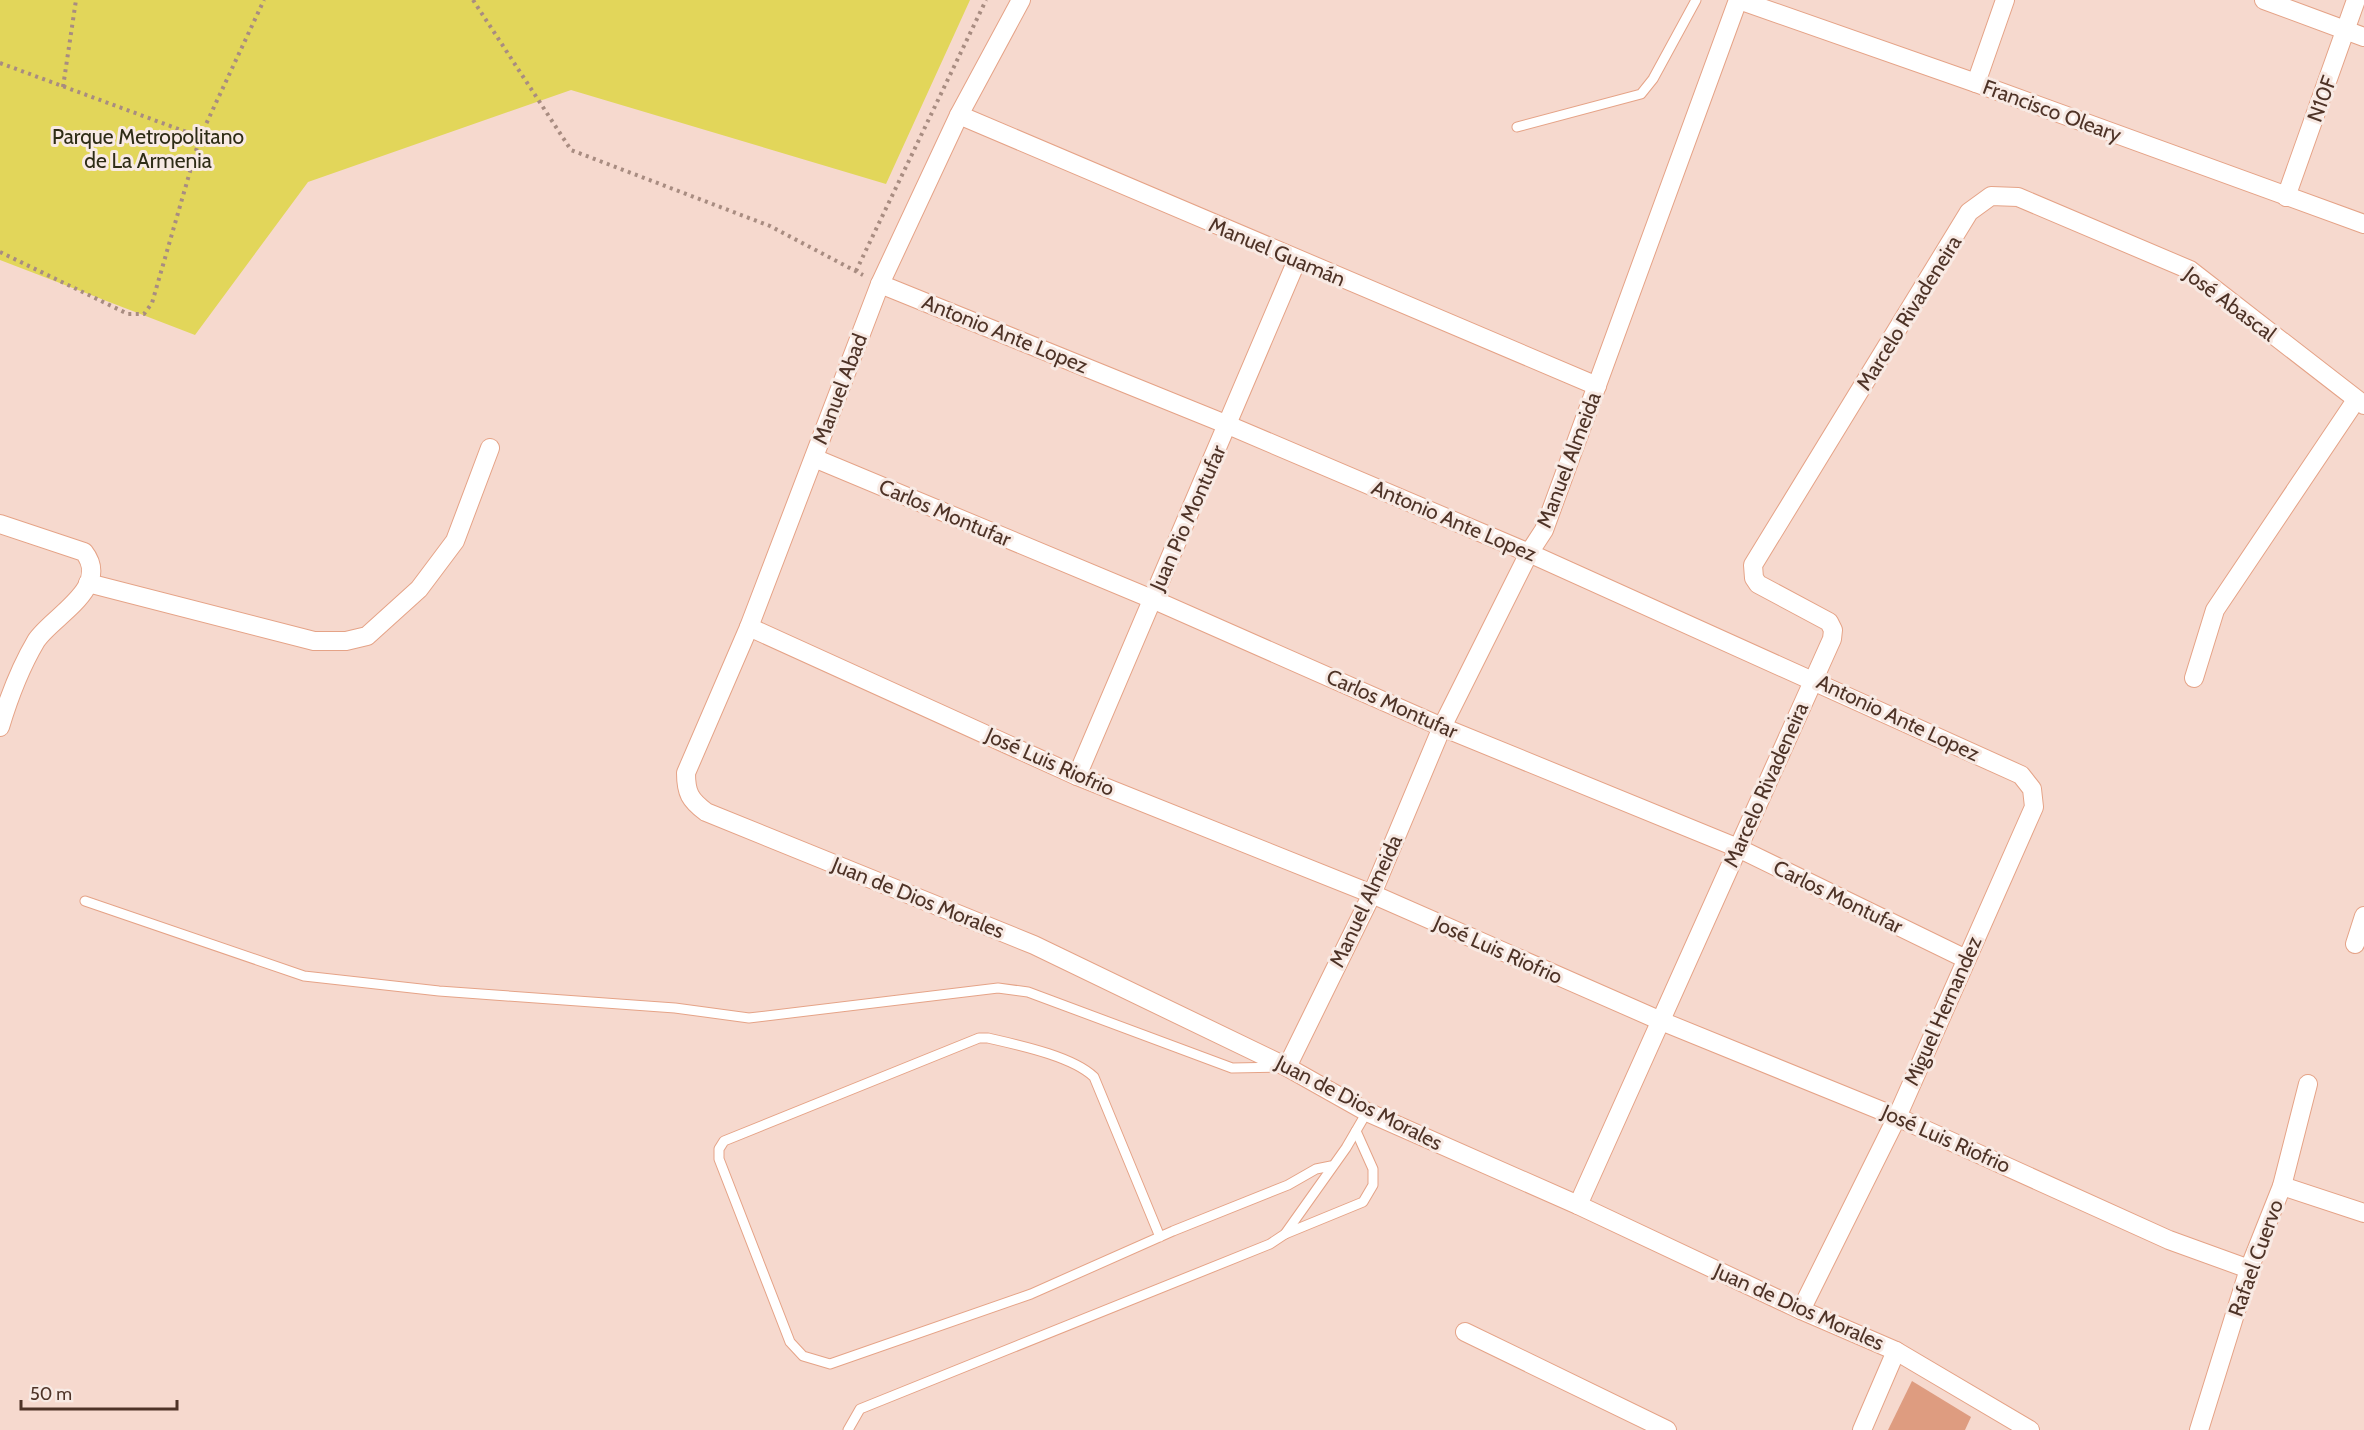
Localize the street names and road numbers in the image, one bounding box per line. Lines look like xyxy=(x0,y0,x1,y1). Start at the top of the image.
street label: N10F xyxy=(2302,72,2341,125)
street label: Francisco Oleary xyxy=(1979,74,2125,147)
street label: Manuel Guamán xyxy=(1205,212,1349,291)
street label: Marcelo Rivadeneira xyxy=(1851,231,1966,395)
street label: José Abascal xyxy=(2179,260,2281,346)
street label: Antonio Ante Lopez xyxy=(919,289,1092,378)
street label: Manuel Abad xyxy=(807,330,872,448)
street label: Manuel Almeida xyxy=(1531,388,1606,531)
street label: Juan Pio Montufar xyxy=(1144,441,1231,595)
street label: Carlos Montufar xyxy=(875,473,1015,552)
street label: Antonio Ante Lopez xyxy=(1368,475,1540,567)
street label: Carlos Montufar xyxy=(1323,663,1462,744)
street label: Antonio Ante Lopez xyxy=(1813,669,1984,766)
street label: Marcelo Rivadeneira xyxy=(1718,698,1813,871)
street label: José Luis Riofrio xyxy=(981,722,1118,801)
street label: Manuel Almeida xyxy=(1324,831,1407,971)
street label: Juan de Dios Morales xyxy=(827,851,1008,944)
street label: Carlos Montufar xyxy=(1769,854,1907,939)
street label: José Luis Riofrio xyxy=(1429,910,1566,989)
street label: Miguel Hernandez xyxy=(1898,932,1987,1089)
street label: Juan de Dios Morales xyxy=(1271,1049,1447,1155)
street label: José Luis Riofrio xyxy=(1877,1099,2014,1178)
street label: Rafael Cuervo xyxy=(2223,1196,2288,1320)
street label: Juan de Dios Morales xyxy=(1709,1257,1888,1355)

